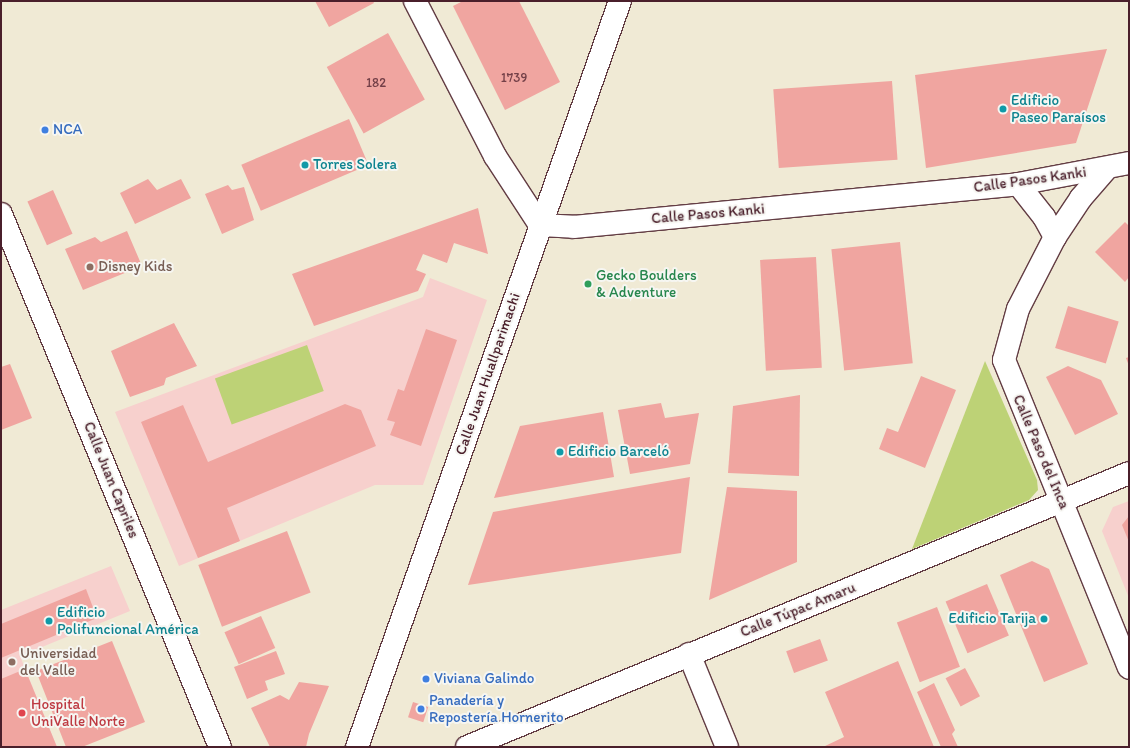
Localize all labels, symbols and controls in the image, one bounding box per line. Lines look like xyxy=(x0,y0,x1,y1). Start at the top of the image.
house number: 1739 xyxy=(501,70,527,86)
house number: 182 xyxy=(366,75,386,91)
place label: Edificio Paseo Paraísos xyxy=(1011,91,1106,126)
marker: Edificio Paseo Paraísos xyxy=(998,104,1008,114)
place label: NCA xyxy=(53,121,82,139)
marker: NCA xyxy=(40,125,50,135)
place label: Torres Solera xyxy=(313,156,397,174)
marker: Torres Solera xyxy=(300,160,310,170)
street label: Calle Pasos Kanki xyxy=(972,163,1088,197)
street label: Calle Pasos Kanki xyxy=(650,200,766,228)
place label: Disney Kids xyxy=(98,258,172,276)
marker: Disney Kids xyxy=(85,262,95,272)
place label: Gecko Boulders & Adventure xyxy=(596,266,697,301)
marker: Gecko Boulders & Adventure xyxy=(583,279,593,289)
street label: Calle Juan Huallparimachi xyxy=(452,291,524,457)
street label: Calle Paso del Inca xyxy=(1009,392,1073,512)
street label: Calle Juan Capriles xyxy=(79,419,143,541)
place label: Edificio Barceló xyxy=(568,443,669,461)
marker: Edificio Barceló xyxy=(555,447,565,457)
street label: Calle Túpac Amaru xyxy=(738,579,858,641)
place label: Edificio Polifuncional América xyxy=(57,603,199,638)
place label: Edificio Tarija xyxy=(948,610,1036,628)
marker: Edificio Tarija xyxy=(1039,614,1049,624)
marker: Edificio Polifuncional América xyxy=(44,616,54,626)
place label: Universidad del Valle xyxy=(20,644,97,679)
marker: Universidad del Valle xyxy=(7,657,17,667)
place label: Viviana Galindo xyxy=(434,670,534,688)
marker: Viviana Galindo xyxy=(421,674,431,684)
place label: Panadería y Repostería Hornerito xyxy=(429,691,563,726)
place label: Hospital UniValle Norte xyxy=(31,695,125,730)
marker: Panadería y Repostería Hornerito xyxy=(416,704,426,714)
marker: Hospital UniValle Norte xyxy=(16,707,28,719)

